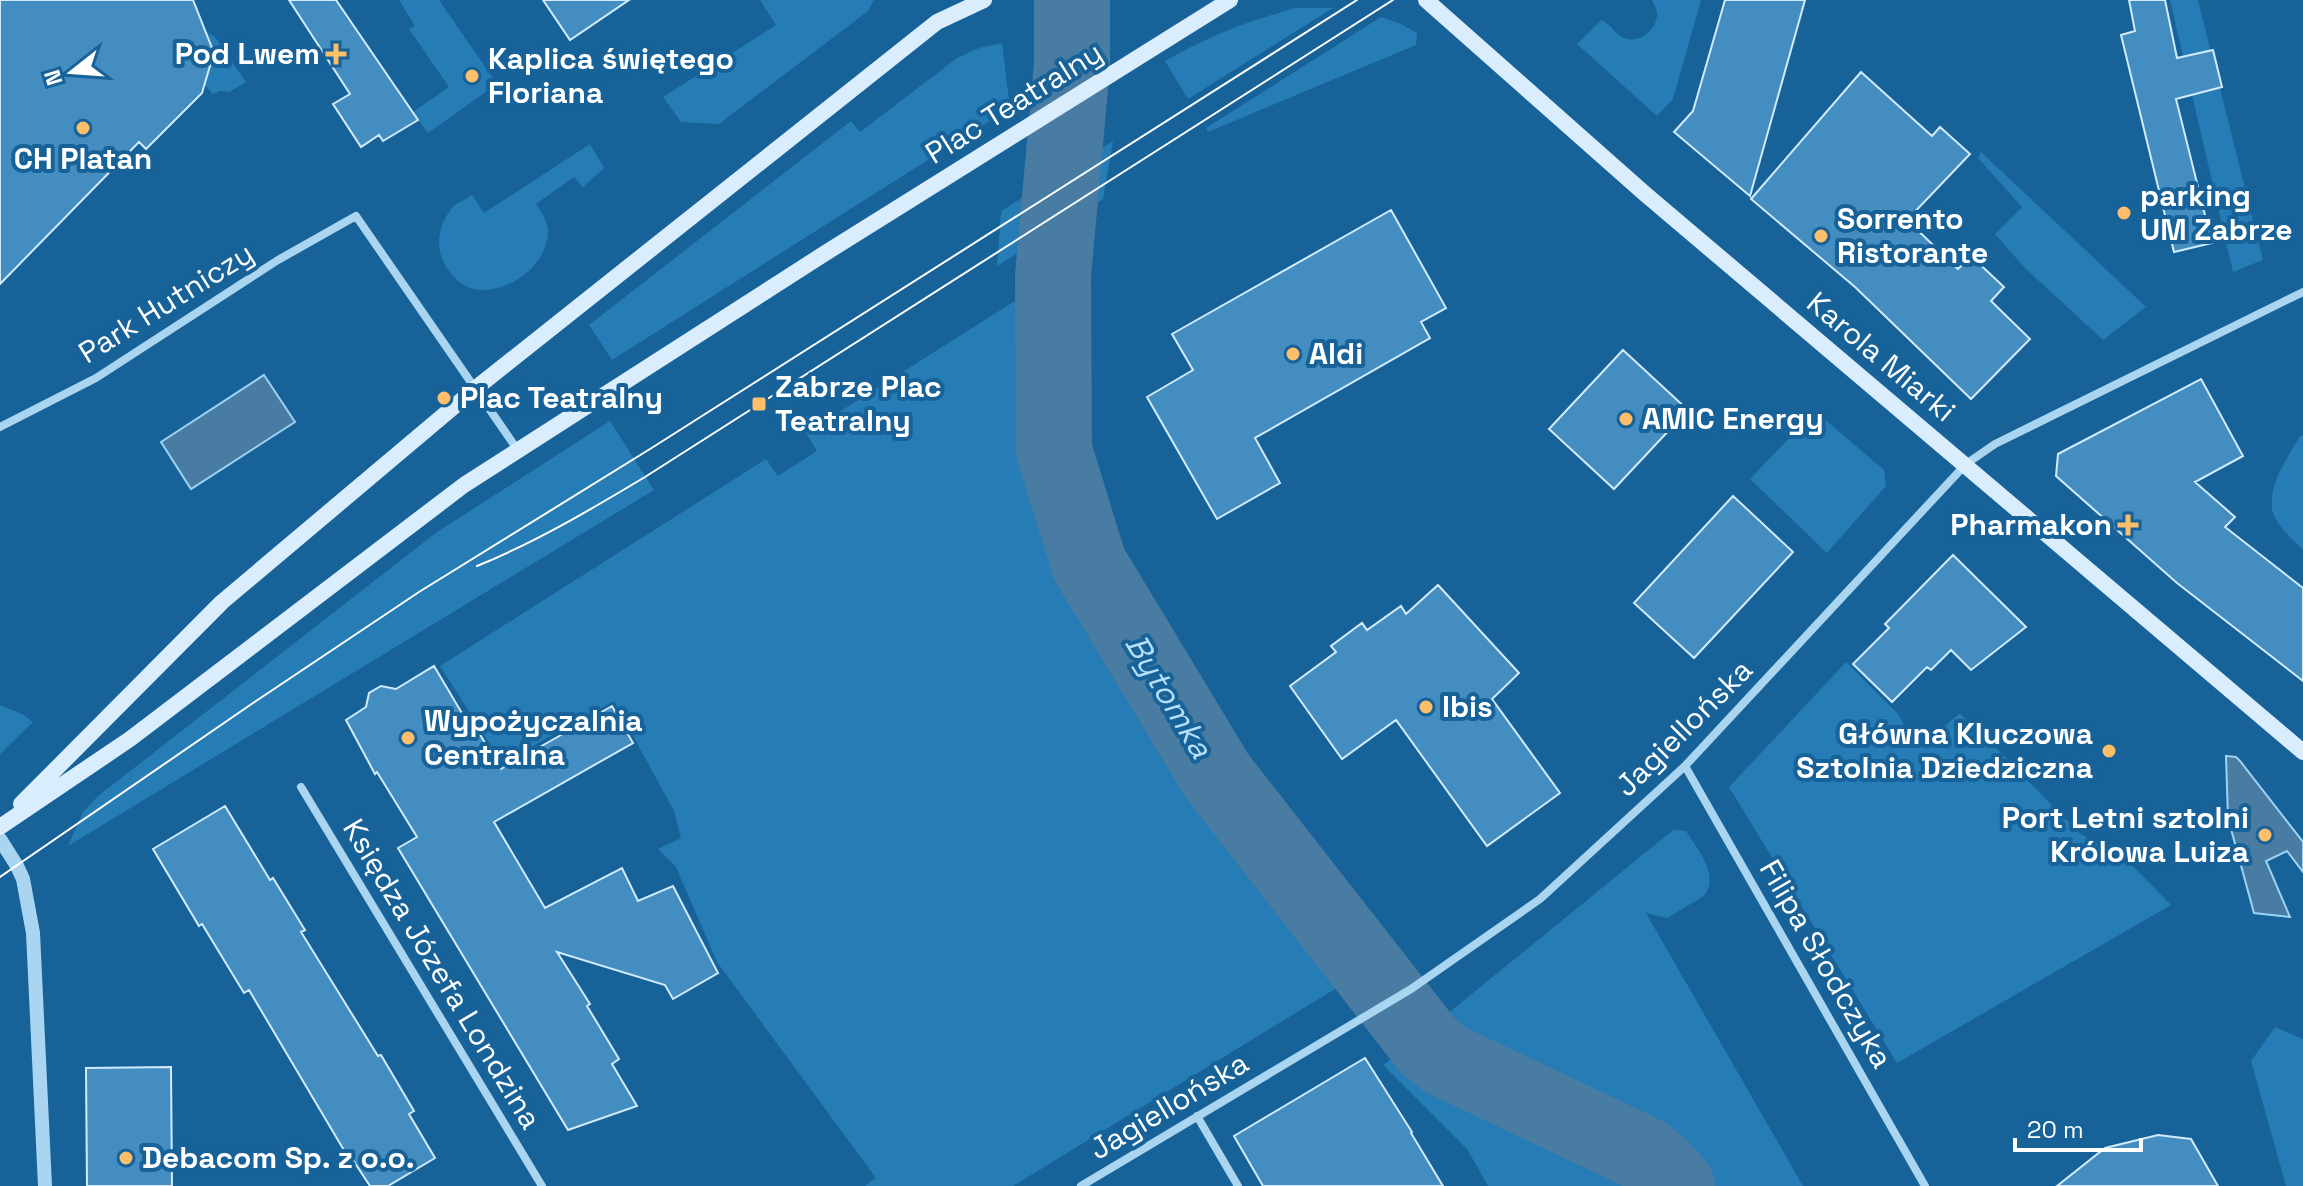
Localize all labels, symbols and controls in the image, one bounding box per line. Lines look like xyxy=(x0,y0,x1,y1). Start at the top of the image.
north arrow xyxy=(32,32,112,112)
street label: Plac Teatralny xyxy=(918,33,1110,173)
place label: Pod Lwem xyxy=(175,34,320,73)
place label: Kaplica świętego Floriana xyxy=(488,39,734,112)
marker: Pod Lwem xyxy=(327,45,345,63)
text: N xyxy=(37,67,68,89)
marker: Kaplica świętego Floriana xyxy=(463,67,481,85)
marker: CH Platan xyxy=(74,119,92,137)
place label: CH Platan xyxy=(14,139,152,178)
place label: parking UM Zabrze xyxy=(2140,176,2293,249)
place label: Sorrento Ristorante xyxy=(1837,199,1988,272)
marker: parking UM Zabrze xyxy=(2115,204,2133,222)
marker: Sorrento Ristorante xyxy=(1812,227,1830,245)
street label: Park Hutniczy xyxy=(71,233,260,372)
street label: Karola Miarki xyxy=(1799,283,1964,430)
place label: Aldi xyxy=(1309,334,1363,373)
marker: Aldi xyxy=(1284,345,1302,363)
place label: Zabrze Plac Teatralny xyxy=(775,367,942,440)
place label: Plac Teatralny xyxy=(460,378,663,417)
marker: Plac Teatralny xyxy=(435,389,453,407)
marker: Zabrze Plac Teatralny xyxy=(750,395,768,413)
place label: AMIC Energy xyxy=(1642,399,1824,438)
marker: AMIC Energy xyxy=(1617,410,1635,428)
place label: Pharmakon xyxy=(1950,505,2112,544)
marker: Pharmakon xyxy=(2119,516,2137,534)
water label: Bytomka xyxy=(1116,627,1222,766)
street label: Jagiellońska xyxy=(1607,651,1761,805)
place label: Ibis xyxy=(1442,687,1493,726)
marker: Ibis xyxy=(1417,698,1435,716)
place label: Wypożyczalnia Centralna xyxy=(424,701,643,774)
place label: Główna Kluczowa Sztolnia Dziedziczna xyxy=(1796,714,2093,787)
marker: Wypożyczalnia Centralna xyxy=(399,729,417,747)
marker: Główna Kluczowa Sztolnia Dziedziczna xyxy=(2100,742,2118,760)
place label: Port Letni sztolni Królowa Luiza xyxy=(2002,798,2249,871)
street label: Księdza Józefa Londzina xyxy=(334,812,551,1136)
marker: Port Letni sztolni Królowa Luiza xyxy=(2256,826,2274,844)
street label: Filipa Słodczyka xyxy=(1751,853,1902,1075)
street label: Jagiellońska xyxy=(1082,1043,1255,1168)
scale bar xyxy=(2015,1102,2141,1152)
text: 20 m xyxy=(2027,1114,2084,1145)
place label: Debacom Sp. z o.o. xyxy=(142,1138,415,1177)
marker: Debacom Sp. z o.o. xyxy=(117,1149,135,1167)

